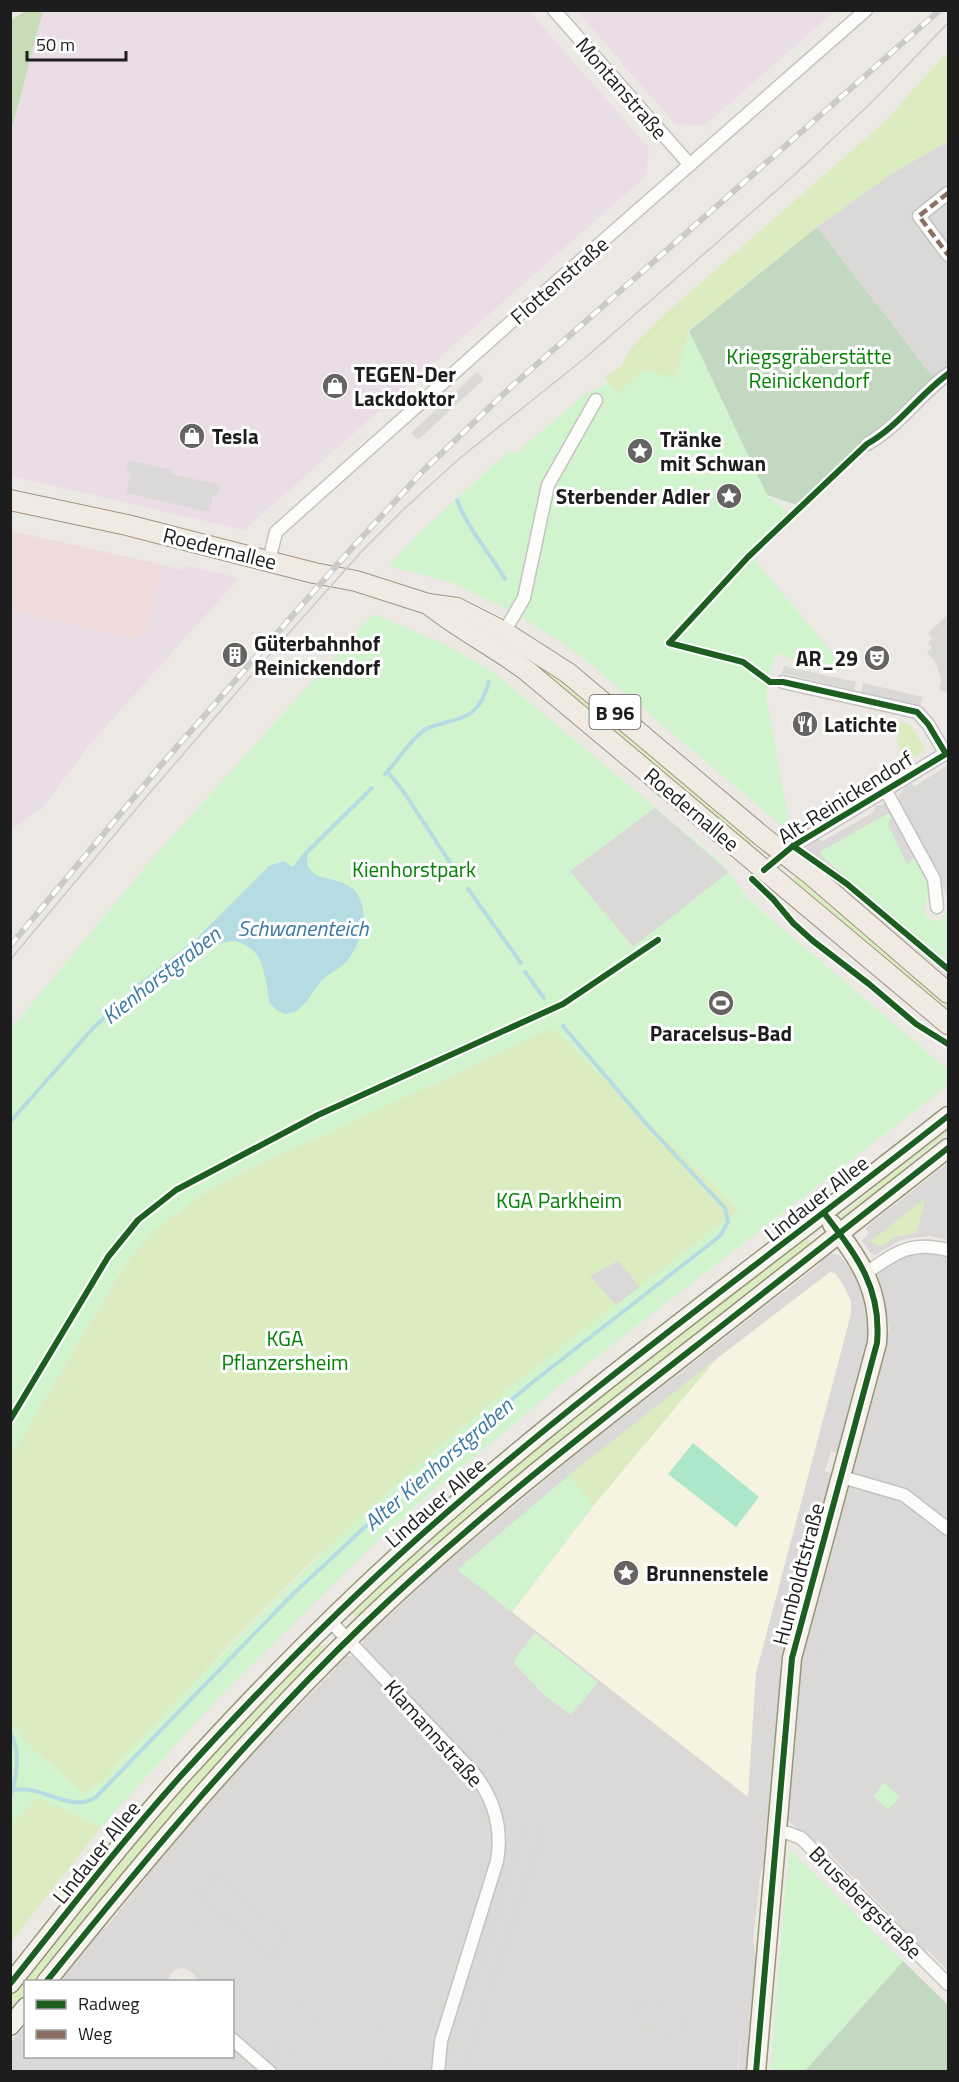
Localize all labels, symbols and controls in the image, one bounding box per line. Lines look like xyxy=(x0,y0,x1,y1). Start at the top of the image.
scale bar xyxy=(27,24,126,62)
street label: Montanstraße xyxy=(568,30,676,146)
text: 50 m xyxy=(36,31,75,58)
street label: Flottenstraße xyxy=(503,228,615,332)
park label: Kriegsgräberstätte Reinickendorf xyxy=(726,340,892,396)
place label: TEGEN-Der Lackdoktor xyxy=(354,358,456,414)
shop icon: TEGEN-Der Lackdoktor xyxy=(320,371,350,401)
place label: Tesla xyxy=(212,420,259,452)
shop icon: Tesla xyxy=(177,421,207,451)
place label: Tränke mit Schwan xyxy=(660,423,766,479)
place icon: Tränke mit Schwan xyxy=(625,436,655,466)
place label: Sterbender Adler xyxy=(556,480,710,512)
place icon: Sterbender Adler xyxy=(714,481,744,511)
street label: Roedernallee xyxy=(160,518,280,578)
place label: Güterbahnhof Reinickendorf xyxy=(254,627,381,683)
building icon: Güterbahnhof Reinickendorf xyxy=(220,640,250,670)
place label: AR_29 xyxy=(796,642,858,674)
theatre icon: AR_29 xyxy=(862,643,892,673)
road number: B 96 xyxy=(590,695,640,729)
place label: Latichte xyxy=(824,708,897,740)
restaurant icon: Latichte xyxy=(790,709,820,739)
street label: Alt-Reinickendorf xyxy=(771,742,919,852)
street label: Roedernallee xyxy=(637,759,747,859)
park label: Kienhorstpark xyxy=(352,853,476,885)
water label: Schwanenteich xyxy=(237,911,370,945)
water label: Kienhorstgraben xyxy=(94,917,228,1032)
sports icon: Paracelsus-Bad xyxy=(706,988,736,1018)
place label: Paracelsus-Bad xyxy=(650,1017,792,1049)
street label: Lindauer Allee xyxy=(757,1147,875,1249)
park label: KGA Parkheim xyxy=(496,1184,622,1216)
park label: KGA Pflanzersheim xyxy=(221,1322,349,1378)
water label: Alter Kienhorstgraben xyxy=(356,1389,521,1539)
street label: Lindauer Allee xyxy=(377,1449,493,1555)
street label: Humboldtstraße xyxy=(764,1499,832,1649)
place label: Brunnenstele xyxy=(646,1557,768,1589)
place icon: Brunnenstele xyxy=(611,1558,641,1588)
street label: Klamannstraße xyxy=(377,1672,491,1794)
street label: Lindauer Allee xyxy=(44,1793,148,1911)
street label: Brusebergstraße xyxy=(802,1838,930,1966)
legend xyxy=(24,1980,234,2058)
text: Radweg xyxy=(78,1990,140,2017)
text: Weg xyxy=(78,2020,112,2047)

